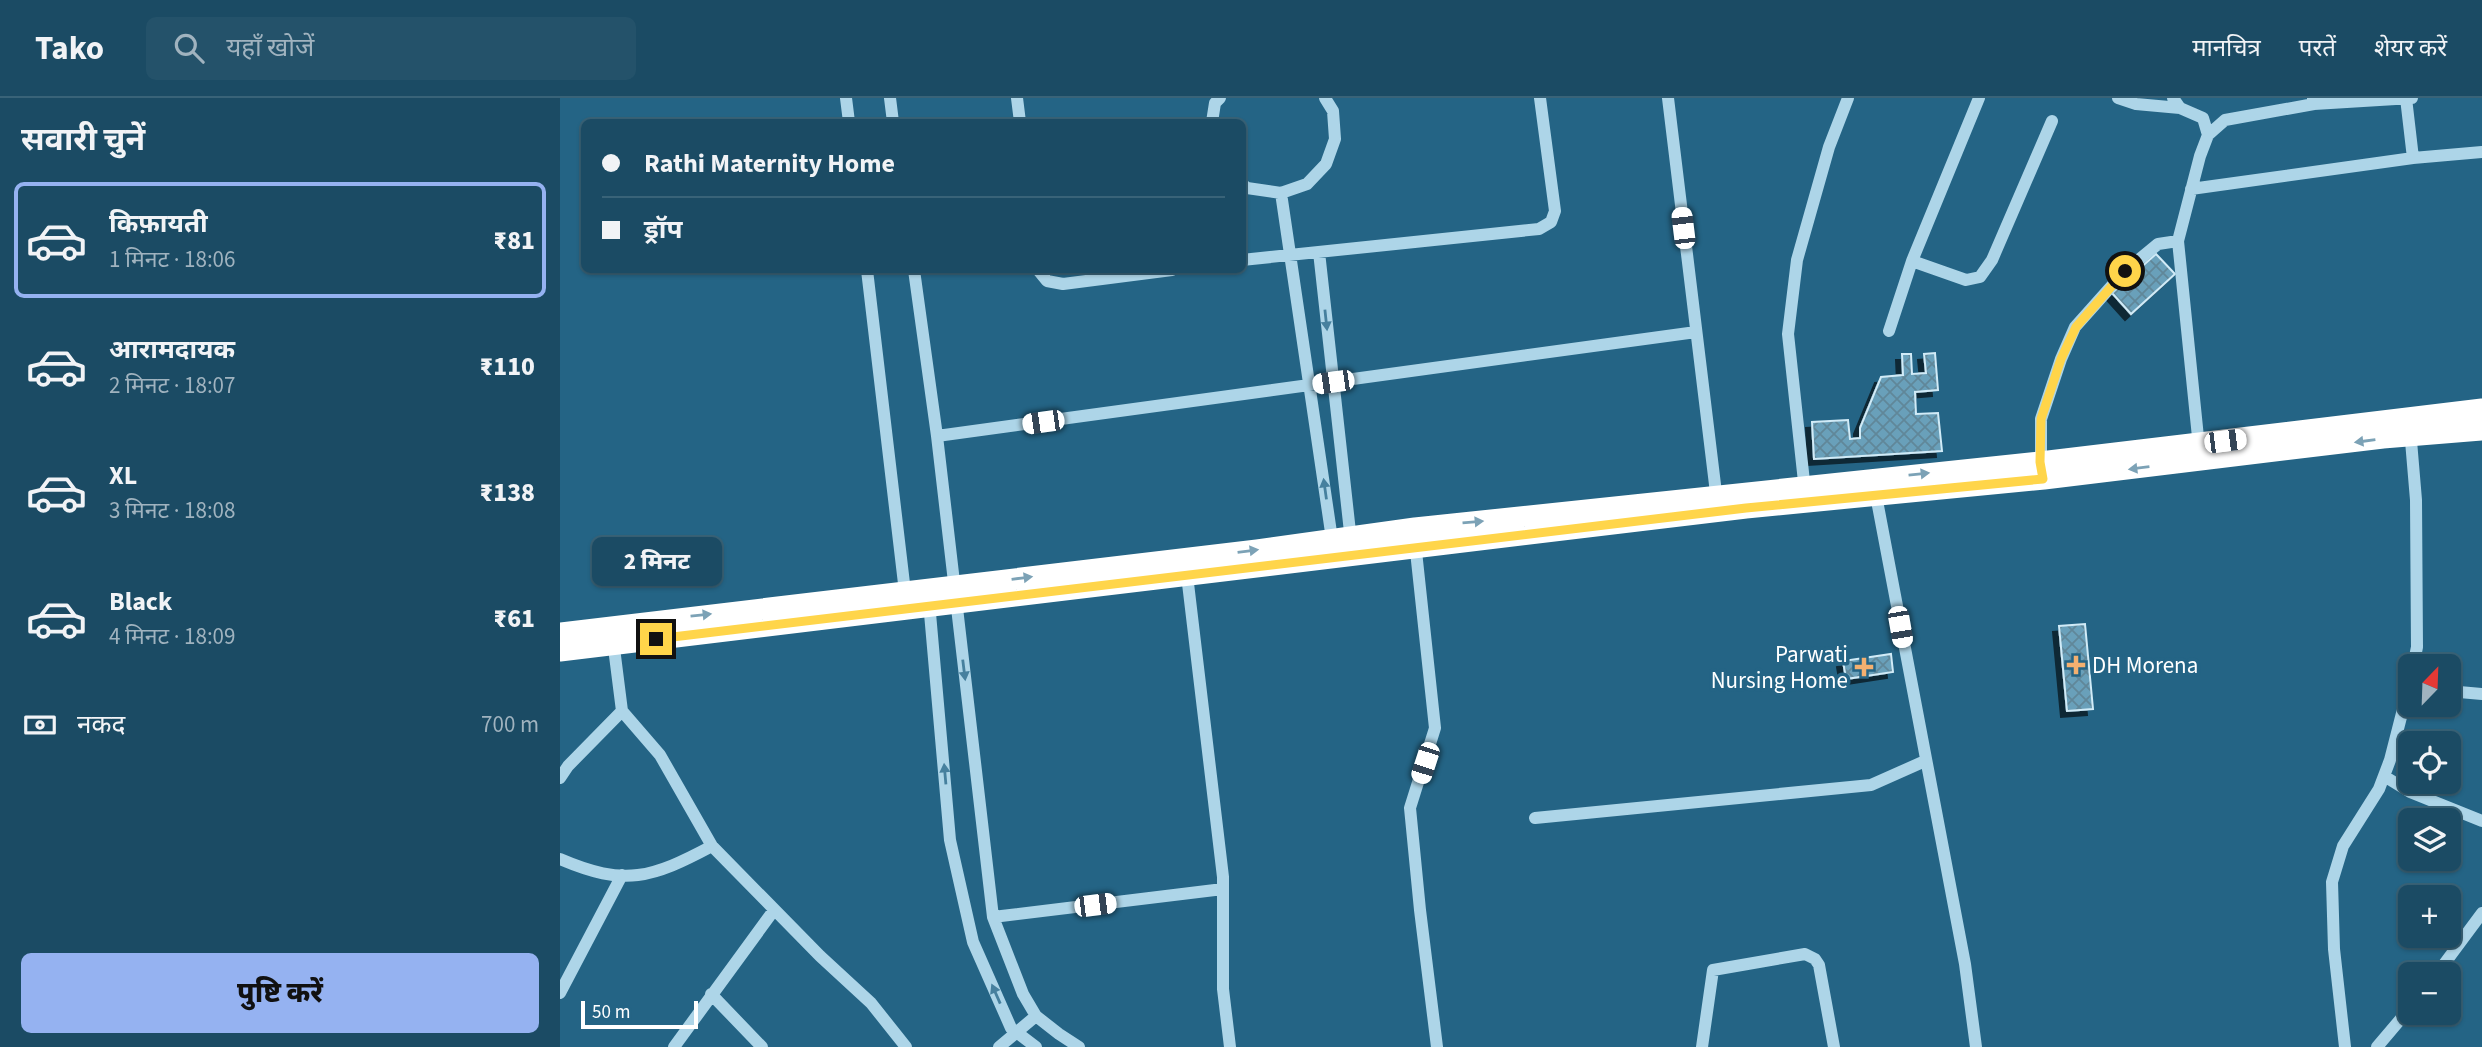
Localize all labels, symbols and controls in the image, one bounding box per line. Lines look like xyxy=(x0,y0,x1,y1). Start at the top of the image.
search box xyxy=(146,17,636,80)
text: Tako xyxy=(35,25,104,72)
icon: search xyxy=(170,29,208,67)
text: यहाँ खोजें xyxy=(226,29,314,66)
text: मानचित्र xyxy=(2192,31,2261,66)
text: परतें xyxy=(2299,31,2336,66)
text: शेयर करें xyxy=(2374,31,2447,66)
text: सवारी चुनें xyxy=(21,117,145,163)
text: Rathi Maternity Home xyxy=(644,145,895,182)
text: किफ़ायती xyxy=(109,205,208,242)
car xyxy=(1671,206,1696,250)
icon: car xyxy=(25,209,88,272)
text: ड्रॉप xyxy=(644,211,682,248)
text: ₹81 xyxy=(493,222,535,259)
text: 1 मिनट · 18:06 xyxy=(109,243,235,276)
route start xyxy=(2109,255,2141,287)
one-way arrow xyxy=(1321,309,1332,331)
text: आरामदायक xyxy=(109,331,235,368)
icon: car xyxy=(25,335,88,398)
text: ₹110 xyxy=(479,348,535,385)
text: 2 मिनट · 18:07 xyxy=(109,369,235,402)
car xyxy=(1311,369,1356,395)
car xyxy=(1021,409,1066,435)
car xyxy=(2203,428,2248,454)
one-way arrow xyxy=(2354,435,2376,446)
text: XL xyxy=(109,457,137,494)
icon: car xyxy=(25,461,88,524)
one-way arrow xyxy=(2128,463,2150,474)
one-way arrow xyxy=(1908,469,1930,480)
text: ₹138 xyxy=(479,474,535,511)
one-way arrow xyxy=(1319,478,1330,500)
text: 3 मिनट · 18:08 xyxy=(109,494,235,527)
one-way arrow xyxy=(1463,516,1485,527)
callout: 2 मिनट xyxy=(591,538,721,587)
text: 2 मिनट xyxy=(624,545,690,578)
one-way arrow xyxy=(1237,546,1259,557)
one-way arrow xyxy=(1011,573,1033,584)
text: Black xyxy=(109,583,172,620)
icon: car xyxy=(25,587,88,650)
text: ₹61 xyxy=(493,600,535,637)
car xyxy=(1887,604,1914,650)
one-way arrow xyxy=(690,610,712,621)
text: 4 मिनट · 18:09 xyxy=(109,620,235,653)
route end xyxy=(640,623,672,655)
place label: Parwati Nursing Home xyxy=(1711,638,1848,697)
place label: DH Morena xyxy=(2092,649,2198,682)
north arrow xyxy=(2398,654,2460,718)
map controls xyxy=(2398,654,2461,1025)
marker: DH Morena xyxy=(2066,655,2086,675)
marker: Parwati Nursing Home xyxy=(1854,657,1874,677)
one-way arrow xyxy=(959,659,970,681)
icon: cash xyxy=(21,706,59,744)
text: नकद xyxy=(77,706,125,743)
text: 700 m xyxy=(481,708,539,741)
button: locate xyxy=(2398,731,2461,794)
car xyxy=(1409,740,1442,786)
one-way arrow xyxy=(939,763,950,785)
button: layers xyxy=(2398,808,2461,871)
button: + xyxy=(2398,885,2461,948)
car xyxy=(1073,892,1118,918)
button: पुष्टि करें xyxy=(21,953,539,1033)
button: − xyxy=(2398,962,2461,1025)
one-way arrow xyxy=(990,984,1002,1004)
scale bar xyxy=(581,998,698,1030)
text: 50 m xyxy=(592,999,630,1026)

